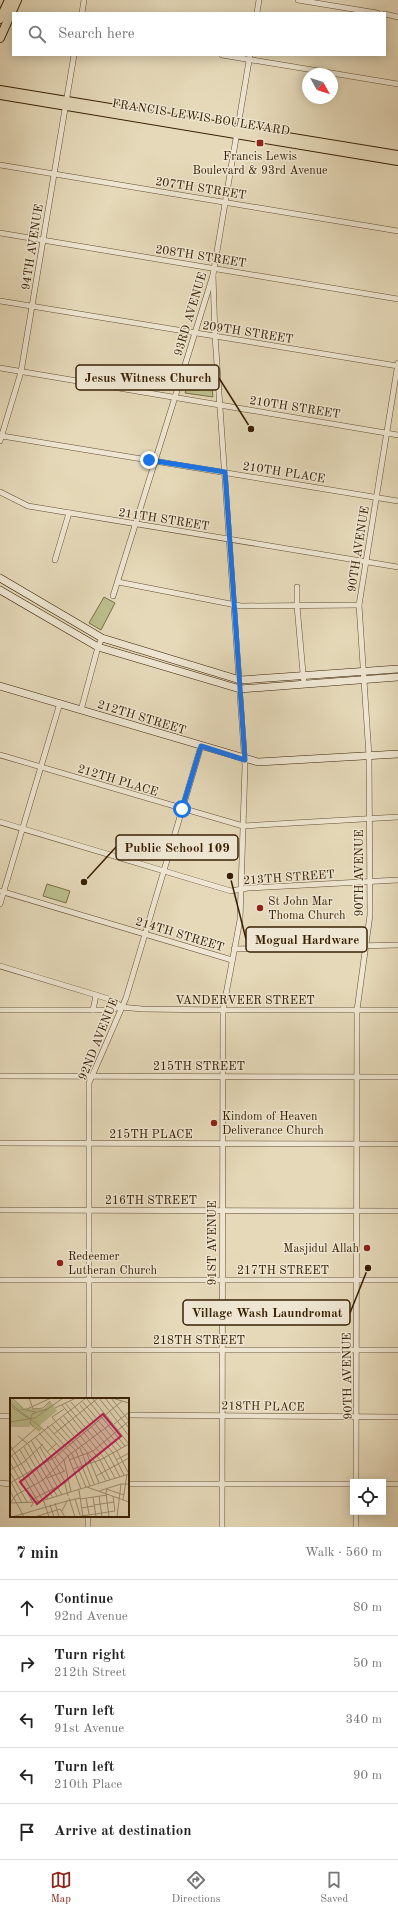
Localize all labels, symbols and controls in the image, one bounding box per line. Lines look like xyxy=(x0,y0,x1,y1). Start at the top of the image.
search box xyxy=(12,12,386,56)
icon: search xyxy=(26,23,48,45)
text: Search here xyxy=(58,27,135,42)
north arrow xyxy=(302,68,338,104)
street label: FRANCIS LEWIS BOULEVARD xyxy=(111,98,291,138)
marker: Francis Lewis Boulevard & 93rd Avenue xyxy=(255,138,265,148)
place label: Francis Lewis Boulevard & 93rd Avenue xyxy=(192,151,328,177)
street label: 207TH STREET xyxy=(154,176,247,202)
street label: 94TH AVENUE xyxy=(20,203,46,291)
street label: 208TH STREET xyxy=(154,244,247,270)
street label: 93RD AVENUE xyxy=(173,271,209,358)
street label: 209TH STREET xyxy=(201,320,294,346)
callout: Jesus Witness Church xyxy=(76,365,219,390)
text: Jesus Witness Church xyxy=(84,372,212,385)
street label: 210TH STREET xyxy=(248,395,341,421)
route end xyxy=(140,451,158,469)
street label: 210TH PLACE xyxy=(242,461,326,485)
street label: 90TH AVENUE xyxy=(346,505,372,593)
street label: 211TH STREET xyxy=(117,507,210,533)
street label: 212TH STREET xyxy=(96,699,187,737)
street label: 212TH PLACE xyxy=(76,763,159,799)
route start xyxy=(173,800,191,818)
street label: 90TH AVENUE xyxy=(354,830,366,916)
callout: Public School 109 xyxy=(116,835,238,860)
text: Public School 109 xyxy=(124,842,230,855)
street label: 213TH STREET xyxy=(243,869,335,887)
place label: St John Mar Thoma Church xyxy=(268,896,346,922)
marker: St John Mar Thoma Church xyxy=(255,903,265,913)
street label: 214TH STREET xyxy=(134,916,225,954)
callout: Mogual Hardware xyxy=(246,927,367,952)
text: Mogual Hardware xyxy=(255,934,359,947)
street label: VANDERVEER STREET xyxy=(175,995,315,1007)
street label: 92ND AVENUE xyxy=(77,997,121,1082)
street label: 215TH STREET xyxy=(153,1060,245,1073)
place label: Kindom of Heaven Deliverance Church xyxy=(222,1111,324,1137)
marker: Kindom of Heaven Deliverance Church xyxy=(209,1118,219,1128)
street label: 215TH PLACE xyxy=(109,1128,193,1141)
street label: 216TH STREET xyxy=(105,1195,197,1207)
street label: 91ST AVENUE xyxy=(207,1201,219,1285)
place label: Masjidul Allah xyxy=(283,1243,359,1255)
marker: Masjidul Allah xyxy=(362,1243,372,1253)
place label: Redeemer Lutheran Church xyxy=(68,1251,158,1277)
marker: Redeemer Lutheran Church xyxy=(55,1258,65,1268)
street label: 217TH STREET xyxy=(237,1265,329,1277)
callout: Village Wash Laundromat xyxy=(183,1300,350,1325)
text: Village Wash Laundromat xyxy=(191,1307,343,1320)
street label: 90TH AVENUE xyxy=(341,1332,355,1420)
street label: 218TH STREET xyxy=(153,1335,245,1347)
inset map xyxy=(10,1398,129,1517)
street label: 218TH PLACE xyxy=(221,1400,305,1414)
map controls xyxy=(350,1479,386,1515)
button: locate xyxy=(350,1479,386,1515)
text: 7 min xyxy=(16,1545,59,1562)
text: Walk · 560 m xyxy=(305,1546,382,1559)
text: Continue xyxy=(54,1592,113,1607)
icon: ahead xyxy=(16,1597,38,1619)
text: 80 m xyxy=(353,1601,382,1614)
text: 92nd Avenue xyxy=(54,1610,128,1623)
text: Turn right xyxy=(54,1648,125,1663)
icon: right xyxy=(16,1653,38,1675)
text: 50 m xyxy=(353,1657,382,1670)
text: 212th Street xyxy=(54,1666,126,1679)
text: Turn left xyxy=(54,1704,114,1719)
icon: left xyxy=(16,1709,38,1731)
text: 340 m xyxy=(345,1713,382,1726)
text: 91st Avenue xyxy=(54,1722,124,1735)
text: Turn left xyxy=(54,1760,114,1775)
icon: left xyxy=(16,1765,38,1787)
text: 90 m xyxy=(353,1769,382,1782)
text: 210th Place xyxy=(54,1778,122,1791)
icon: arrive xyxy=(16,1821,38,1843)
text: Arrive at destination xyxy=(54,1824,192,1839)
tab: Map xyxy=(50,1869,72,1907)
tab: Directions xyxy=(172,1869,220,1907)
tab: Saved xyxy=(320,1869,348,1907)

